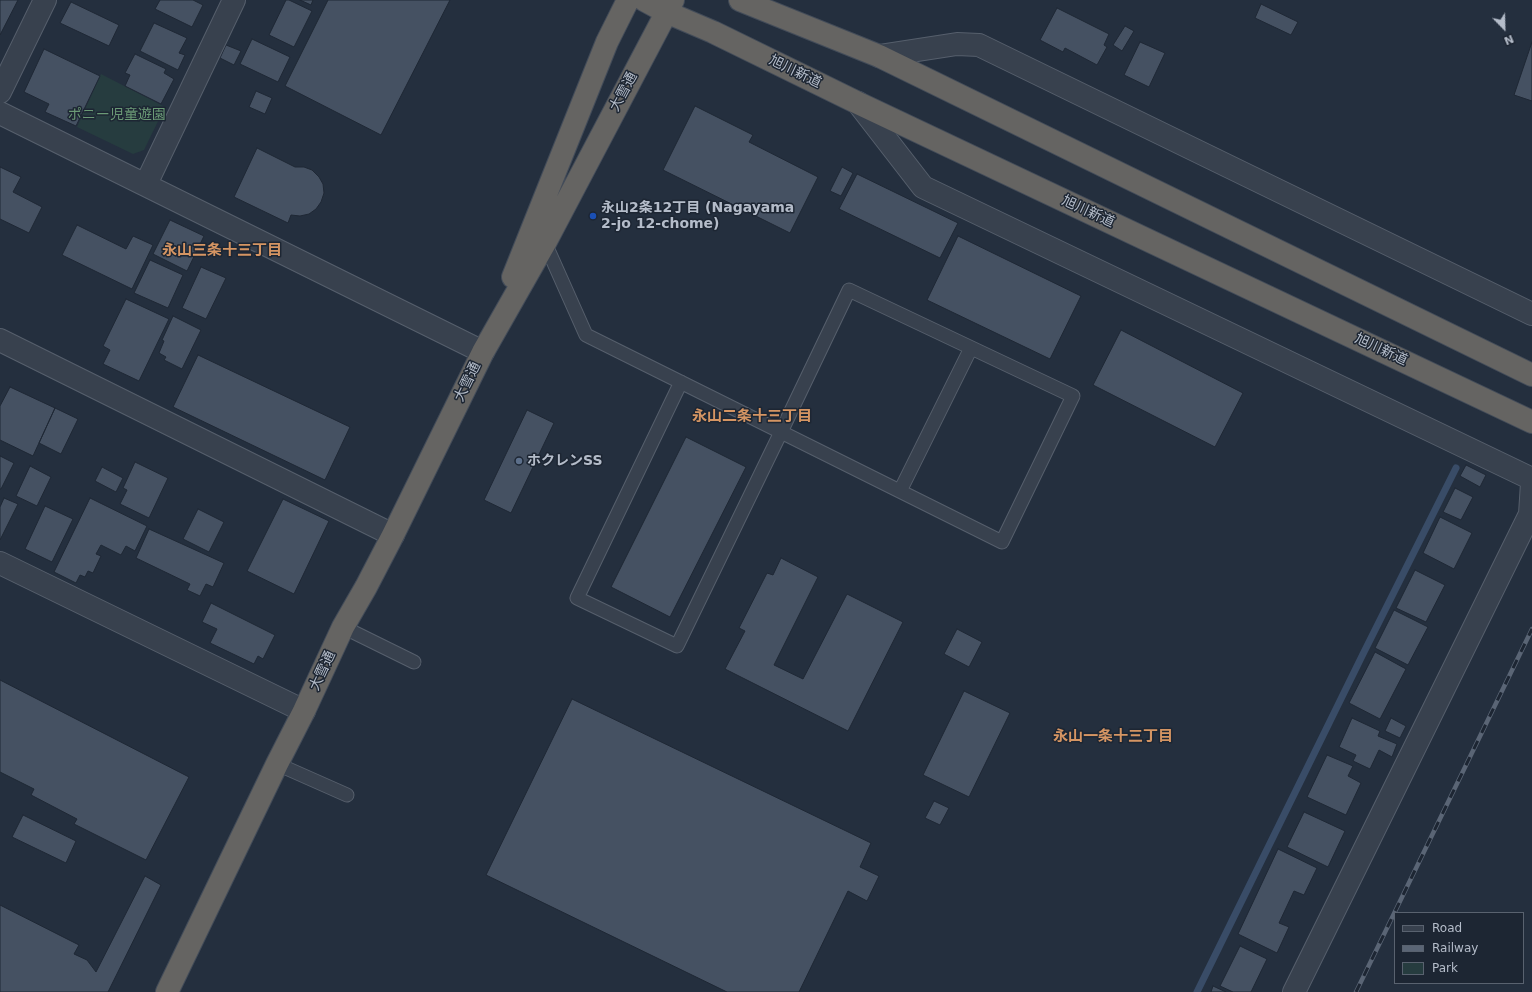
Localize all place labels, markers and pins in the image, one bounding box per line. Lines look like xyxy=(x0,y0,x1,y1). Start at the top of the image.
place label: 永山2条12丁目 (Nagayama 2-jo 12-chome) xyxy=(601,200,794,232)
marker: 永山2条12丁目 (Nagayama 2-jo 12-chome) xyxy=(588,211,598,221)
place label: ホクレンSS xyxy=(527,453,603,469)
marker: ホクレンSS xyxy=(514,456,524,466)

